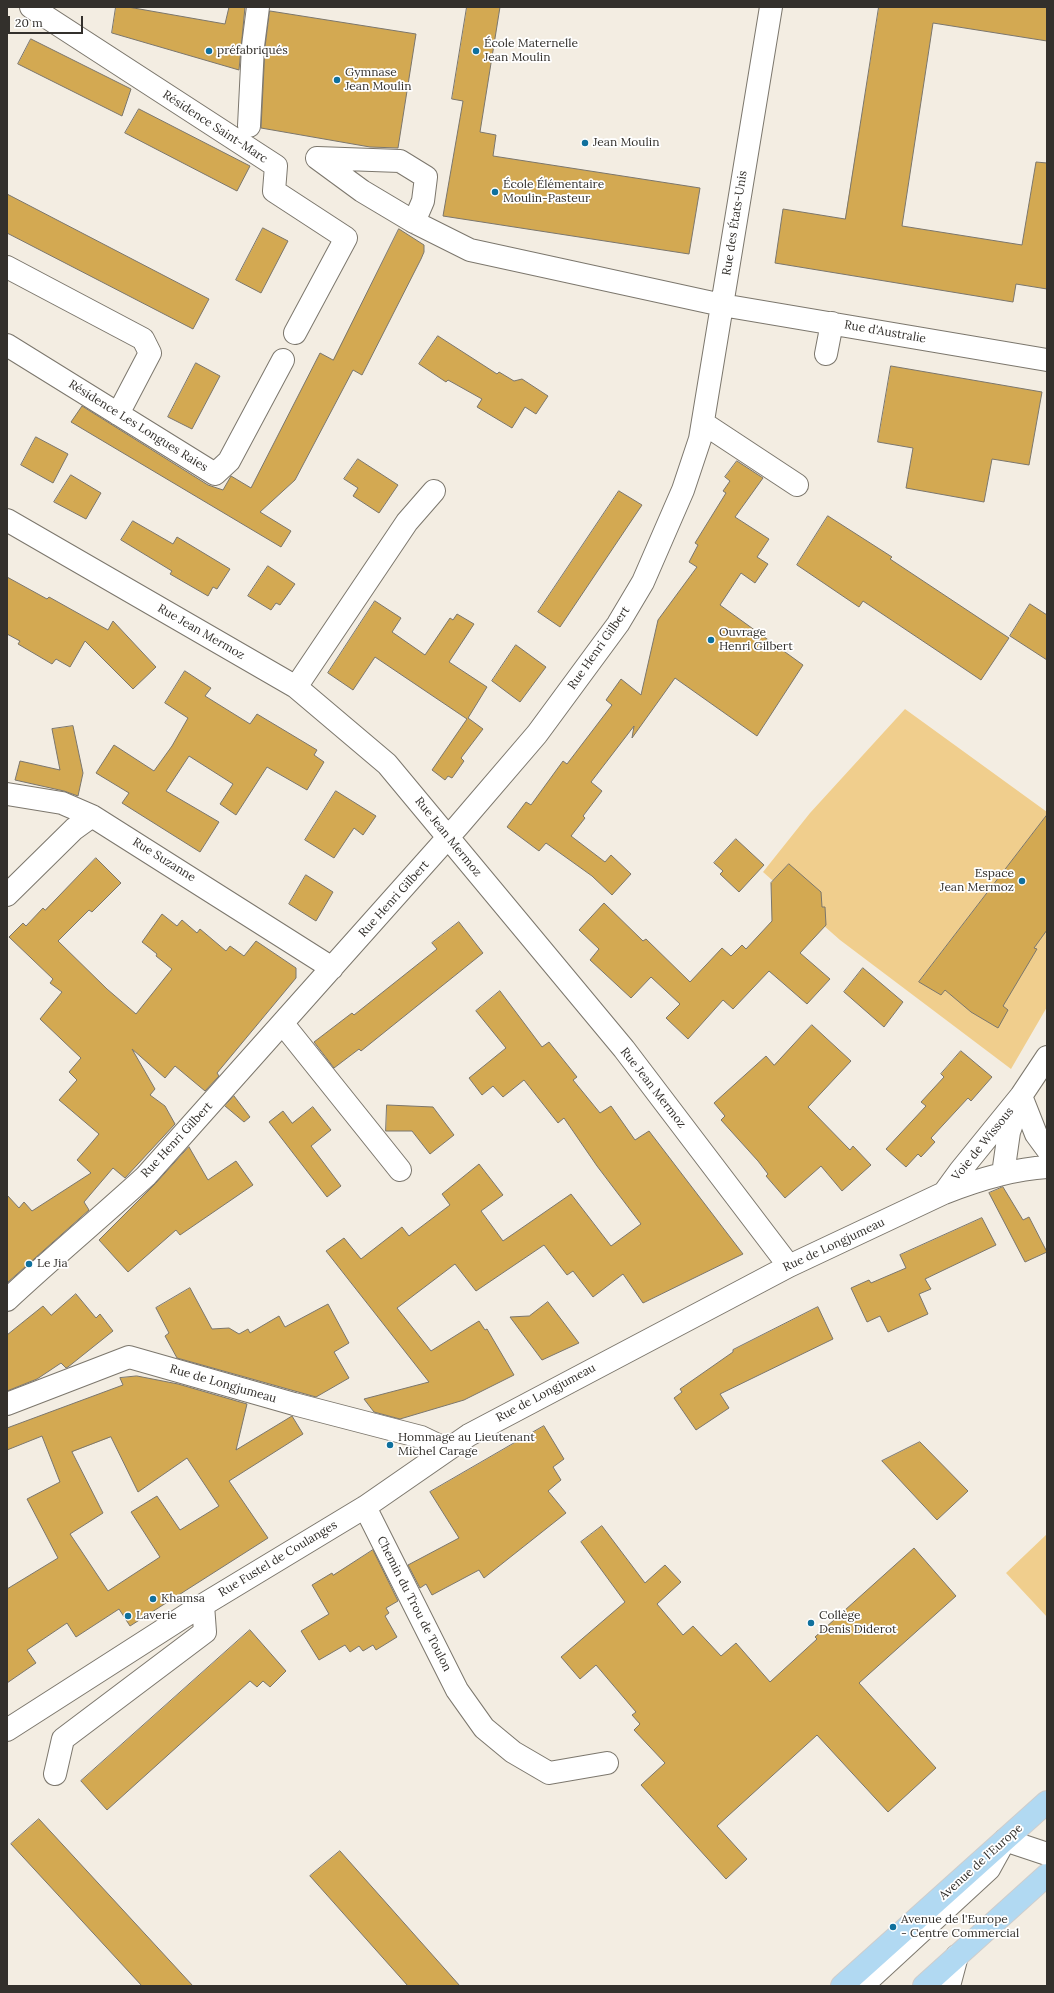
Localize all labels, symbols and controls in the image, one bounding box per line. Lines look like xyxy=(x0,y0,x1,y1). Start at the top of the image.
scale bar xyxy=(10,8,85,34)
text: 20 m xyxy=(15,15,43,30)
place label: École Maternelle Jean Moulin xyxy=(484,37,578,65)
place label: préfabriqués xyxy=(217,44,288,58)
marker: préfabriqués xyxy=(204,46,214,56)
marker: École Maternelle Jean Moulin xyxy=(471,46,481,56)
place label: Gymnase Jean Moulin xyxy=(345,66,411,94)
marker: Gymnase Jean Moulin xyxy=(332,75,342,85)
street label: Résidence Saint-Marc xyxy=(160,88,270,166)
place label: Jean Moulin xyxy=(593,136,659,150)
marker: Jean Moulin xyxy=(580,138,590,148)
street label: Rue des États-Unis xyxy=(720,169,750,277)
place label: École Élémentaire Moulin-Pasteur xyxy=(503,178,604,206)
marker: École Élémentaire Moulin-Pasteur xyxy=(490,187,500,197)
street label: Rue d'Australie xyxy=(843,318,927,346)
street label: Résidence Les Longues Raies xyxy=(66,377,210,475)
street label: Rue Jean Mermoz xyxy=(155,601,247,663)
street label: Rue Henri Gilbert xyxy=(565,604,633,692)
place label: Ouvrage Henri Gilbert xyxy=(719,626,793,654)
marker: Ouvrage Henri Gilbert xyxy=(706,635,716,645)
street label: Rue Jean Mermoz xyxy=(411,794,485,880)
street label: Rue Suzanne xyxy=(130,835,198,885)
street label: Rue Henri Gilbert xyxy=(356,858,432,940)
place label: Espace Jean Mermoz xyxy=(940,867,1014,895)
marker: Espace Jean Mermoz xyxy=(1017,876,1027,886)
street label: Rue Jean Mermoz xyxy=(617,1045,689,1131)
street label: Rue Henri Gilbert xyxy=(138,1099,216,1181)
street label: Voie de Wissous xyxy=(949,1104,1017,1184)
street label: Rue de Longjumeau xyxy=(781,1215,887,1275)
place label: Le Jia xyxy=(37,1257,68,1271)
marker: Le Jia xyxy=(24,1259,34,1269)
street label: Rue de Longjumeau xyxy=(494,1361,598,1425)
street label: Rue de Longjumeau xyxy=(168,1362,278,1406)
place label: Hommage au Lieutenant Michel Carage xyxy=(398,1431,535,1459)
marker: Hommage au Lieutenant Michel Carage xyxy=(385,1440,395,1450)
street label: Rue Fustel de Coulanges xyxy=(216,1518,340,1600)
street label: Chemin du Trou de Toulon xyxy=(374,1534,454,1674)
place label: Khamsa xyxy=(161,1592,205,1606)
marker: Khamsa xyxy=(148,1594,158,1604)
place label: Laverie xyxy=(136,1609,177,1623)
place label: Collège Denis Diderot xyxy=(819,1609,897,1637)
marker: Laverie xyxy=(123,1611,133,1621)
marker: Collège Denis Diderot xyxy=(806,1618,816,1628)
street label: Avenue de l'Europe xyxy=(936,1821,1026,1903)
place label: Avenue de l'Europe - Centre Commercial xyxy=(901,1913,1019,1941)
marker: Avenue de l'Europe - Centre Commercial xyxy=(888,1922,898,1932)

